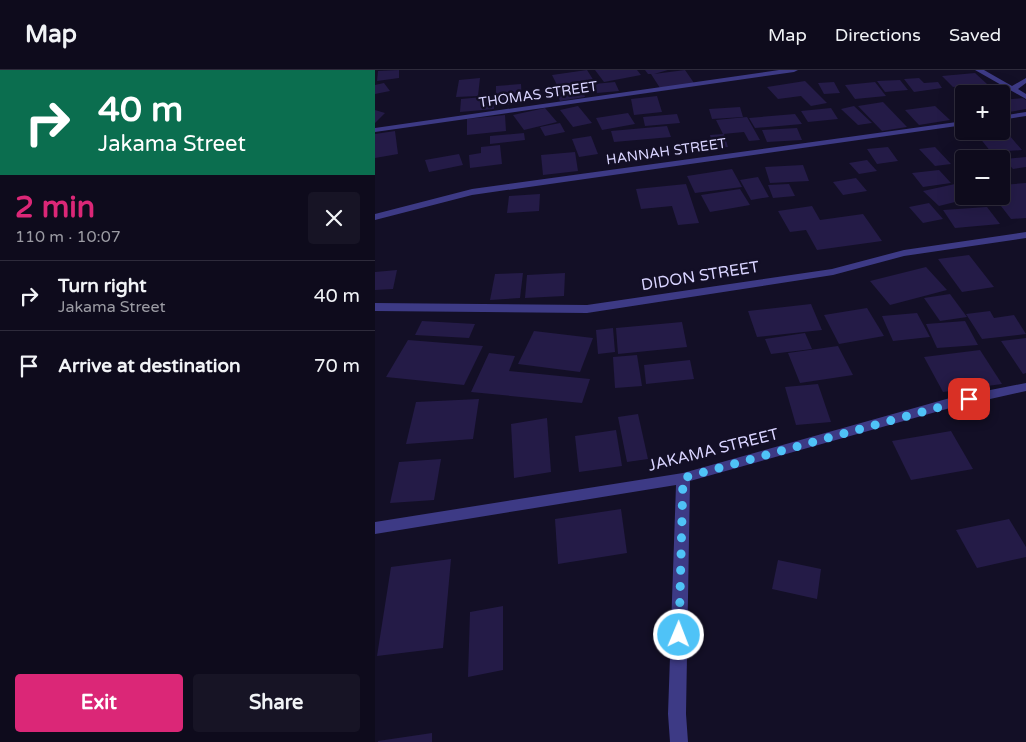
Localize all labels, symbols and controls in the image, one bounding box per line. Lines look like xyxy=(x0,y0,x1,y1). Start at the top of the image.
text: Map xyxy=(25,20,77,49)
text: Map xyxy=(768,24,807,46)
text: Directions xyxy=(835,24,921,46)
text: Saved xyxy=(949,24,1001,46)
street label: THOMAS STREET xyxy=(478,78,599,111)
map controls xyxy=(955,85,1010,205)
button: + xyxy=(955,85,1010,140)
text: 40 m xyxy=(98,89,183,131)
icon: right xyxy=(15,90,80,155)
text: Jakama Street xyxy=(98,131,246,157)
street label: HANNAH STREET xyxy=(605,135,728,168)
button: − xyxy=(955,150,1010,205)
text: 2 min xyxy=(15,189,95,226)
button: close xyxy=(308,192,360,244)
text: 110 m · 10:07 xyxy=(15,227,121,247)
street label: DIDON STREET xyxy=(640,257,761,295)
text: Turn right xyxy=(58,275,146,297)
icon: right xyxy=(15,282,43,310)
text: 40 m xyxy=(314,285,360,307)
text: Jakama Street xyxy=(58,297,166,317)
icon: arrive xyxy=(15,352,43,380)
text: Arrive at destination xyxy=(58,355,241,377)
text: 70 m xyxy=(314,355,360,377)
pin xyxy=(948,378,990,420)
icon: arrive xyxy=(955,385,983,413)
street label: JAKAMA STREET xyxy=(646,424,781,476)
position arrow xyxy=(652,608,704,660)
button: Exit xyxy=(15,674,183,732)
button: Share xyxy=(193,674,360,732)

